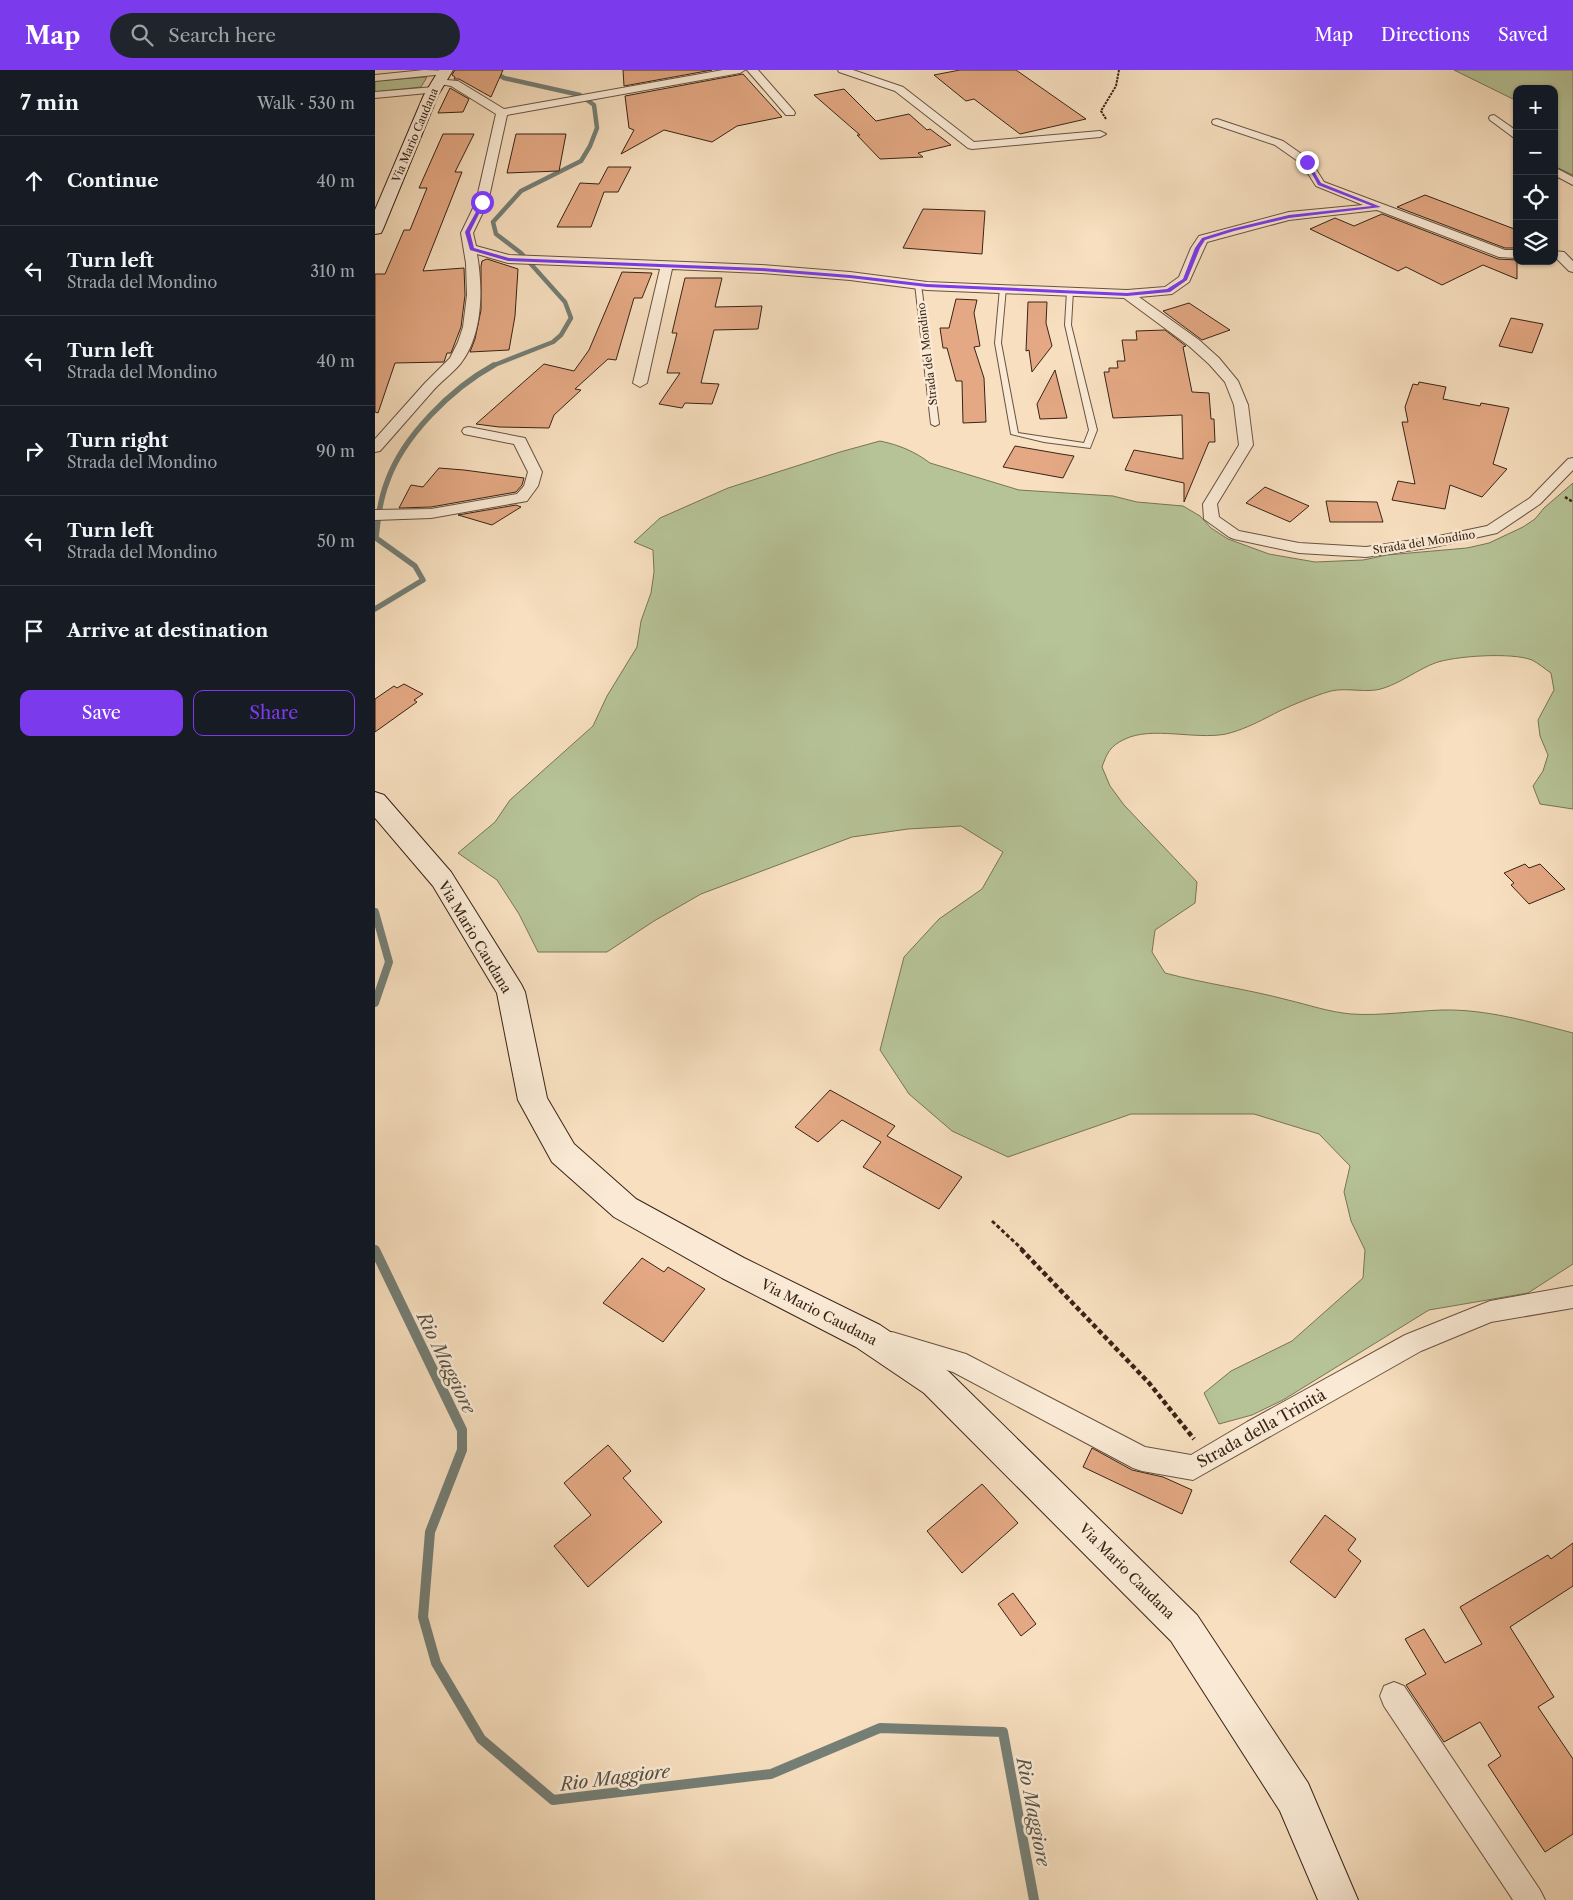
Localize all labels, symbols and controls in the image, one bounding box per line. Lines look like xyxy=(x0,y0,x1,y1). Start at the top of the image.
search box xyxy=(110,13,460,58)
text: Map xyxy=(25,21,80,50)
icon: search xyxy=(128,21,156,49)
text: Search here xyxy=(168,24,276,47)
text: Map xyxy=(1314,24,1353,46)
text: Directions xyxy=(1381,24,1470,46)
text: Saved xyxy=(1498,24,1548,46)
map controls xyxy=(1513,85,1558,265)
button: + xyxy=(1513,85,1558,130)
street label: Via Mario Caudana xyxy=(389,86,441,185)
text: 7 min xyxy=(20,90,79,115)
text: Walk · 530 m xyxy=(257,93,355,113)
button: − xyxy=(1513,130,1558,175)
route end xyxy=(1296,151,1319,174)
icon: ahead xyxy=(20,167,48,195)
text: Continue xyxy=(67,169,159,192)
text: 40 m xyxy=(316,171,355,191)
button: locate xyxy=(1513,175,1558,220)
route start xyxy=(471,191,494,214)
button: layers xyxy=(1513,220,1558,265)
text: Turn left xyxy=(67,249,154,272)
icon: left xyxy=(20,257,48,285)
text: 310 m xyxy=(310,261,355,281)
text: Strada del Mondino xyxy=(67,272,217,292)
street label: Strada del Mondino xyxy=(914,302,940,406)
text: Turn left xyxy=(67,339,154,362)
icon: left xyxy=(20,347,48,375)
text: 40 m xyxy=(316,351,355,371)
text: Strada del Mondino xyxy=(67,362,217,382)
text: Turn right xyxy=(67,429,168,452)
icon: right xyxy=(20,437,48,465)
text: 90 m xyxy=(316,441,355,461)
text: Strada del Mondino xyxy=(67,452,217,472)
text: Turn left xyxy=(67,519,154,542)
icon: left xyxy=(20,527,48,555)
street label: Strada del Mondino xyxy=(1372,527,1476,557)
text: 50 m xyxy=(317,531,355,551)
text: Strada del Mondino xyxy=(67,542,217,562)
icon: arrive xyxy=(20,617,48,645)
text: Arrive at destination xyxy=(67,619,268,642)
button: Save xyxy=(20,690,183,736)
button: Share xyxy=(193,690,355,736)
street label: Via Mario Caudana xyxy=(434,877,516,997)
street label: Via Mario Caudana xyxy=(757,1274,881,1349)
water label: Rio Maggiore xyxy=(411,1307,481,1419)
street label: Strada della Trinità xyxy=(1193,1384,1330,1472)
street label: Via Mario Caudana xyxy=(1075,1519,1179,1623)
water label: Rio Maggiore xyxy=(1011,1754,1055,1870)
water label: Rio Maggiore xyxy=(557,1760,672,1796)

